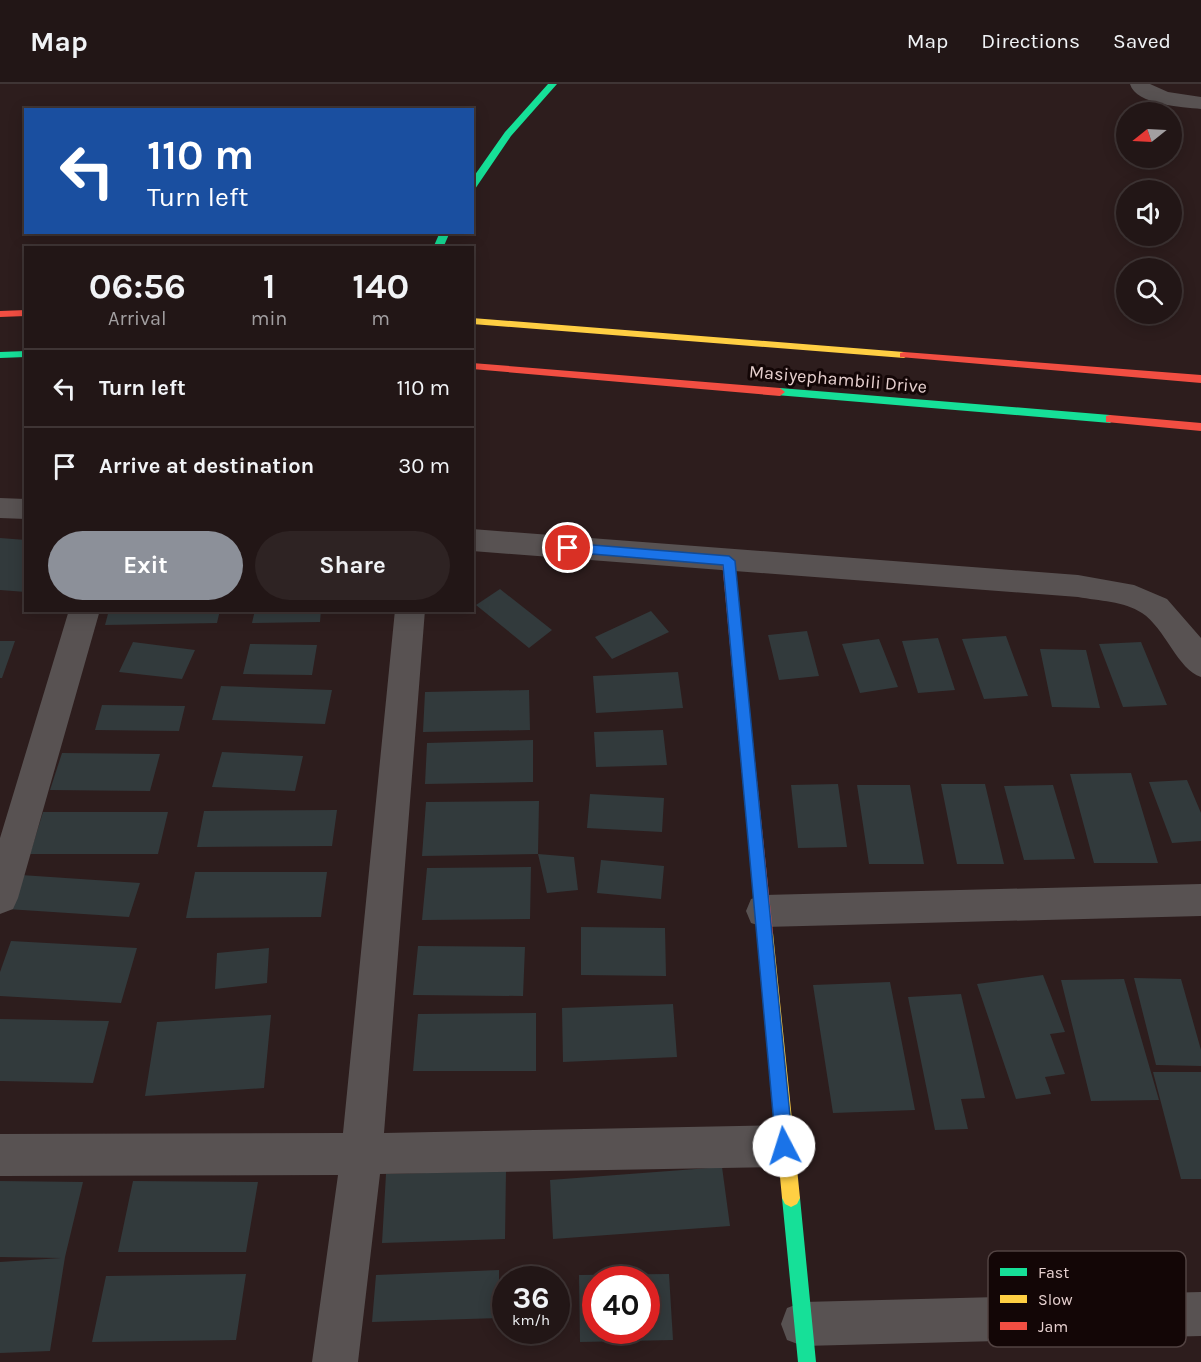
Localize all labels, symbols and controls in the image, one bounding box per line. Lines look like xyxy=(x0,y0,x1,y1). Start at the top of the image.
text: Map xyxy=(30,25,88,58)
text: Map xyxy=(907,29,948,53)
text: Directions xyxy=(981,29,1080,53)
text: Saved xyxy=(1113,29,1171,53)
north arrow xyxy=(1116,102,1182,168)
map controls xyxy=(1116,102,1182,324)
text: 110 m xyxy=(147,130,254,180)
icon: left xyxy=(48,132,126,210)
button: sound xyxy=(1116,180,1182,246)
text: Turn left xyxy=(147,181,248,213)
button: search xyxy=(1116,258,1182,324)
text: 06:56 xyxy=(89,265,186,307)
text: 1 xyxy=(263,265,275,307)
text: 140 xyxy=(352,265,409,307)
text: Arrival xyxy=(108,307,167,330)
text: min xyxy=(251,307,287,330)
text: m xyxy=(371,307,390,330)
street label: Masiyephambili Drive xyxy=(748,360,928,398)
icon: left xyxy=(48,372,81,405)
text: Turn left xyxy=(99,375,186,401)
text: 110 m xyxy=(397,375,450,401)
icon: arrive xyxy=(48,450,81,483)
text: Arrive at destination xyxy=(99,453,314,479)
text: 30 m xyxy=(398,453,450,479)
pin xyxy=(542,522,593,573)
button: Exit xyxy=(48,531,243,600)
button: Share xyxy=(255,531,450,600)
icon: arrive xyxy=(551,531,584,564)
position arrow xyxy=(752,1114,816,1178)
legend xyxy=(988,1251,1186,1347)
text: Fast xyxy=(1038,1263,1069,1282)
speed limit sign: 40 xyxy=(582,1266,660,1344)
text: 36 xyxy=(513,1280,549,1316)
text: Slow xyxy=(1038,1290,1073,1309)
text: km/h xyxy=(512,1311,550,1329)
text: Jam xyxy=(1038,1317,1068,1336)

